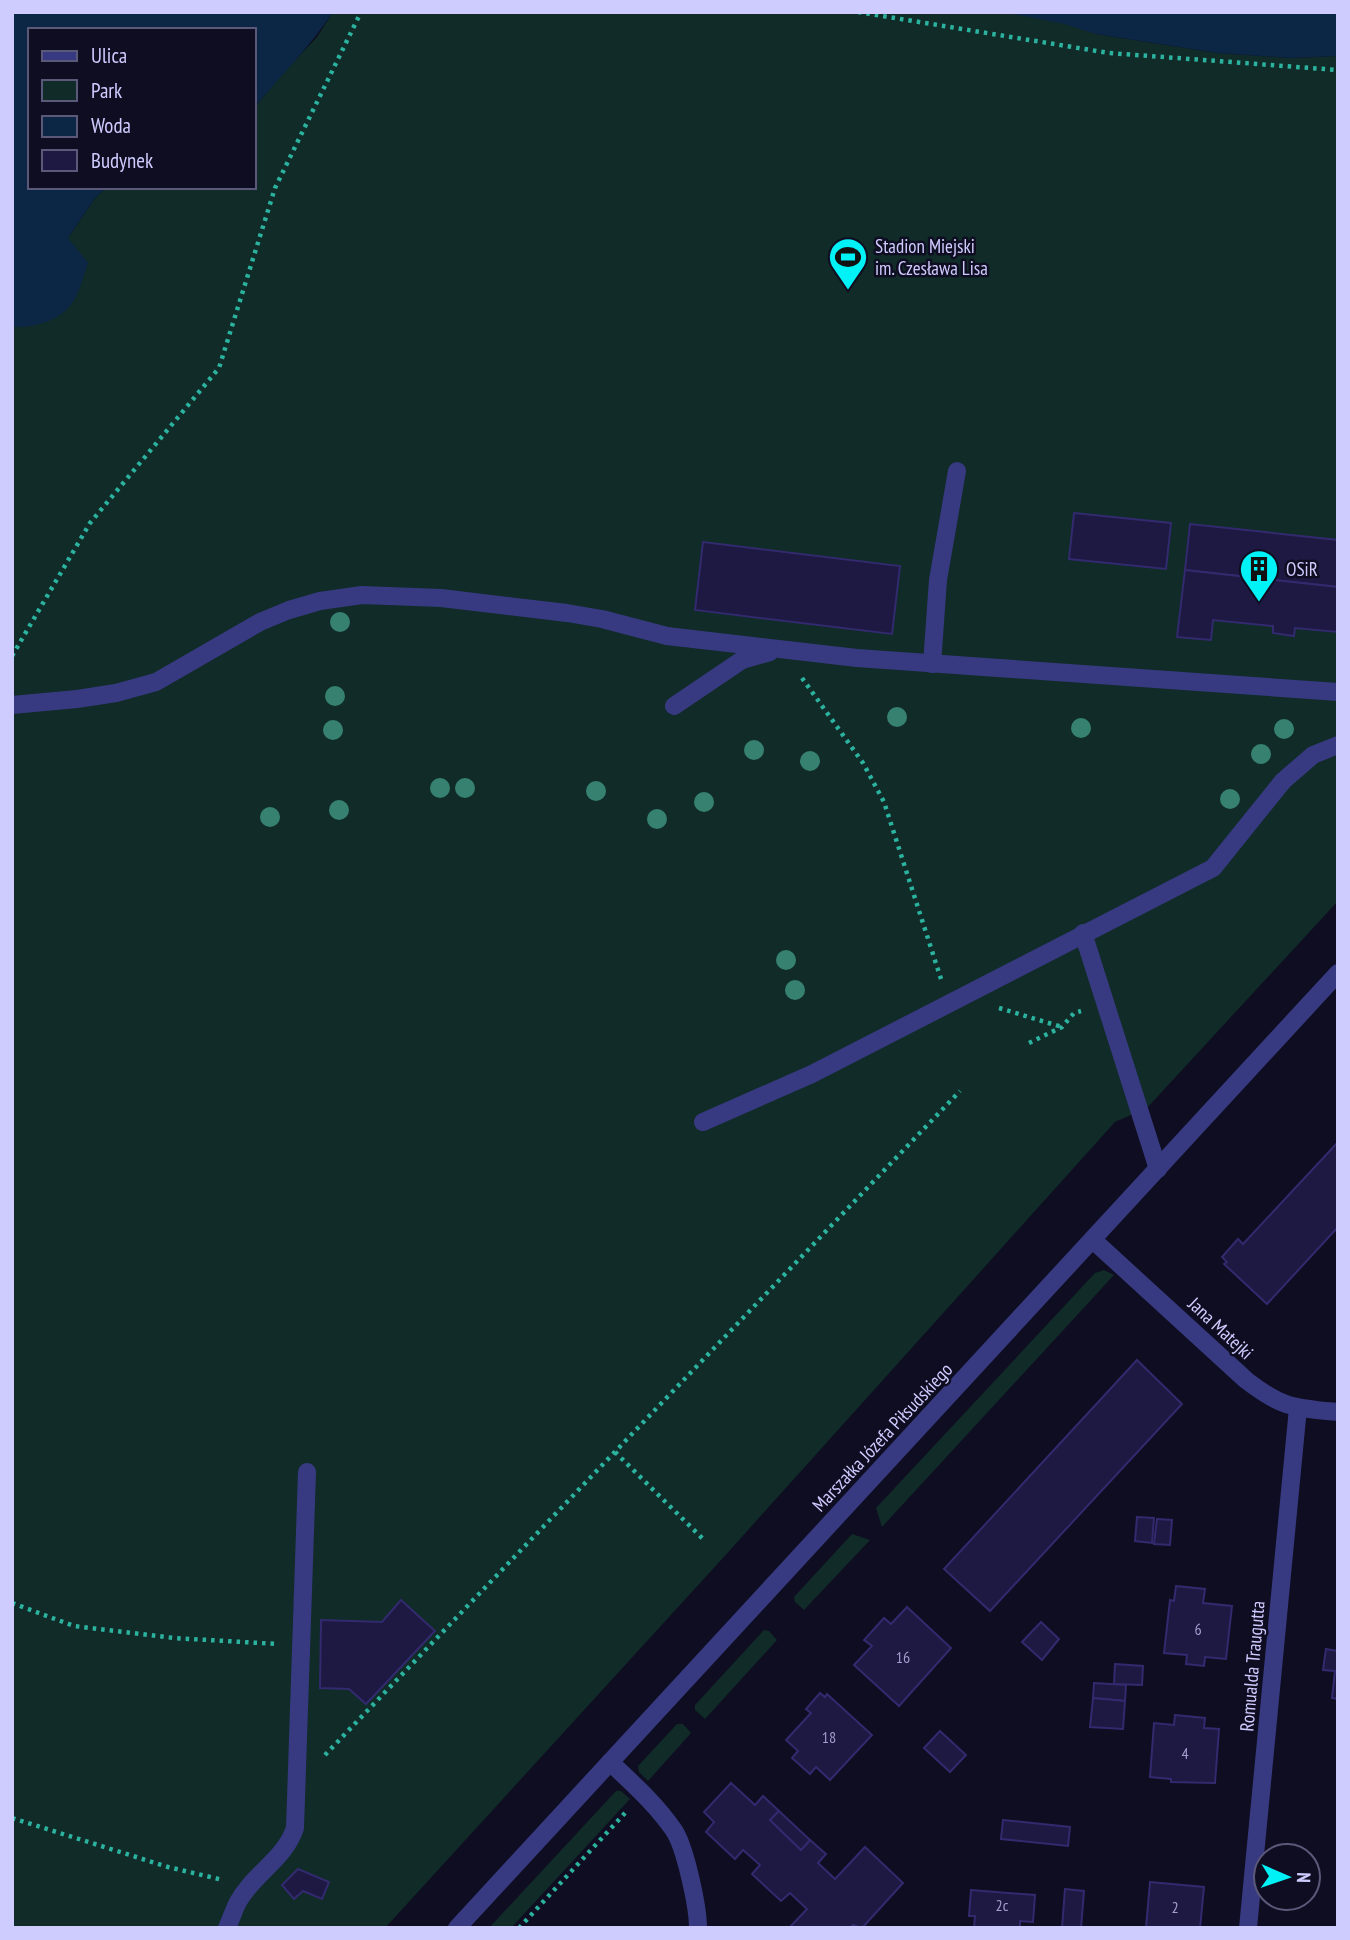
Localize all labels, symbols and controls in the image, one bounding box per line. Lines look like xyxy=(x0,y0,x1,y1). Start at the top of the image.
legend xyxy=(28,28,256,189)
text: Ulica xyxy=(91,42,127,69)
text: Park xyxy=(91,77,122,104)
text: Woda xyxy=(91,112,131,139)
text: Budynek xyxy=(91,147,153,174)
place label: Stadion Miejski im. Czesława Lisa xyxy=(875,234,988,280)
sports icon: Stadion Miejski im. Czesława Lisa xyxy=(827,236,869,291)
building icon: OSiR xyxy=(1238,548,1280,603)
place label: OSiR xyxy=(1286,557,1318,581)
street label: Jana Matejki xyxy=(1183,1291,1259,1364)
street label: Marszałka Józefa Piłsudskiego xyxy=(807,1358,957,1516)
street label: Romualda Traugutta xyxy=(1234,1600,1270,1732)
house number: 6 xyxy=(1194,1619,1202,1639)
house number: 16 xyxy=(896,1647,910,1667)
house number: 18 xyxy=(822,1727,836,1747)
house number: 4 xyxy=(1181,1743,1189,1763)
north arrow xyxy=(1252,1842,1322,1912)
text: N xyxy=(1292,1872,1316,1883)
house number: 2c xyxy=(996,1895,1009,1915)
house number: 2 xyxy=(1171,1897,1179,1917)

